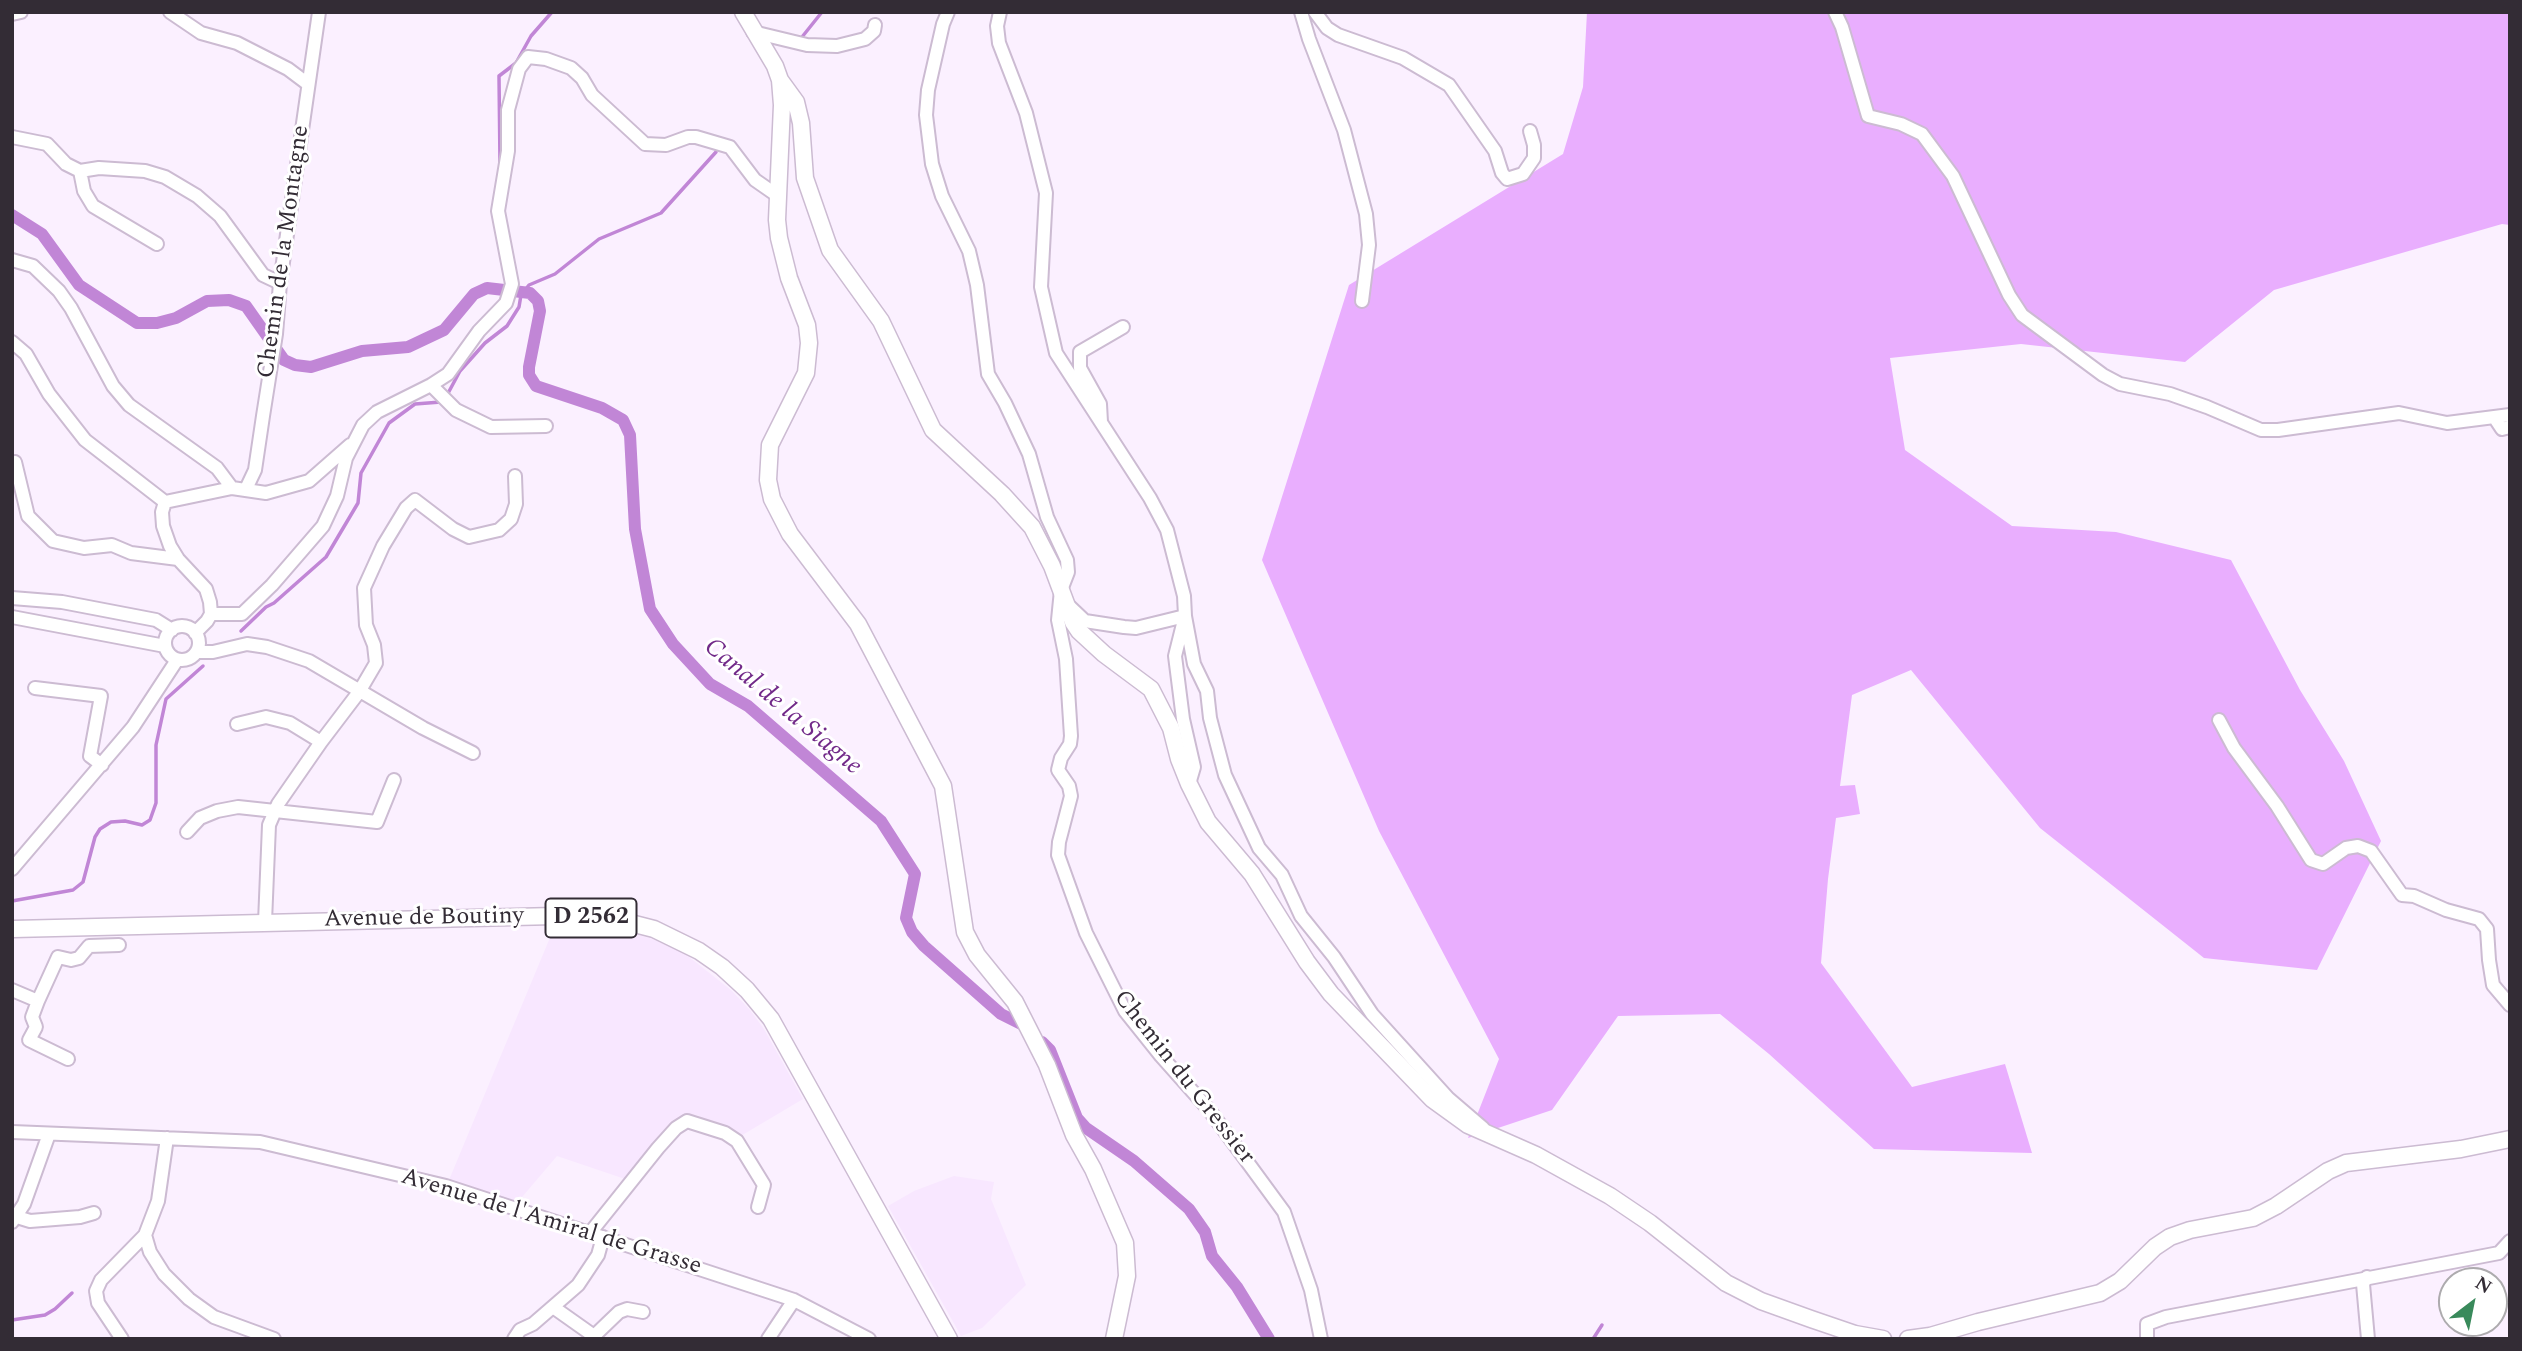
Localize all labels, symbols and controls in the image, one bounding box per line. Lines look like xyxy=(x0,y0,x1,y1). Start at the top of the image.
street label: Chemin de la Montagne xyxy=(253,124,317,380)
water label: Canal de la Siagne xyxy=(697,633,867,783)
road number: D 2562 xyxy=(546,898,636,937)
street label: Avenue de Boutiny xyxy=(324,903,524,935)
street label: Chemin du Gressier xyxy=(1106,985,1260,1171)
street label: Avenue de l'Amiral de Grasse xyxy=(397,1163,705,1283)
north arrow xyxy=(2438,1267,2508,1337)
text: N xyxy=(2469,1269,2498,1302)

